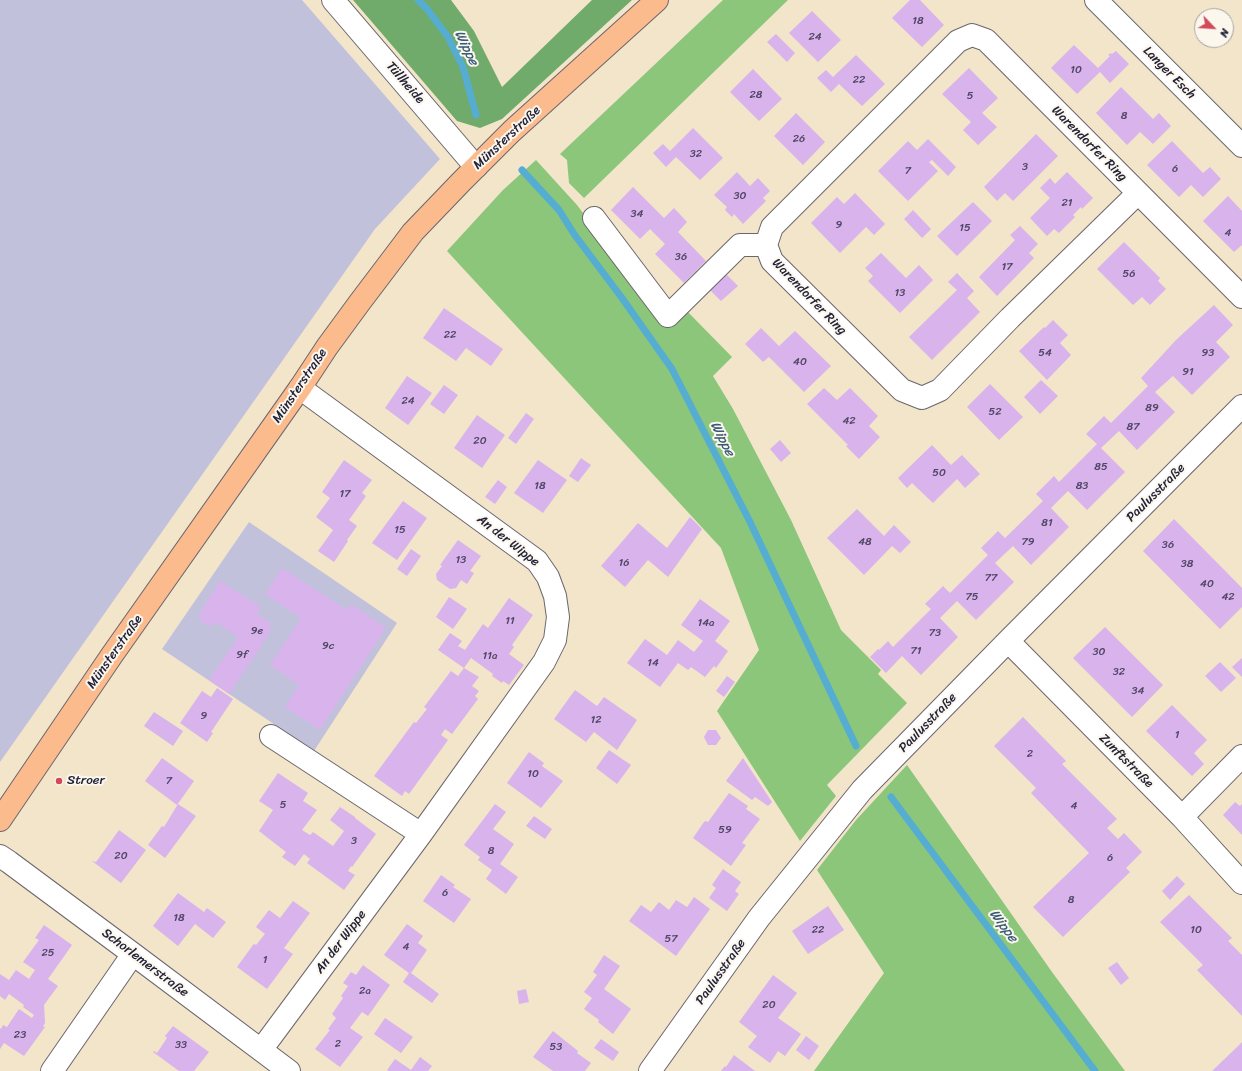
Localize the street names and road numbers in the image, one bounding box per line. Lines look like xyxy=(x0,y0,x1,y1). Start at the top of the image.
street label: Langer Esch xyxy=(1139,43,1199,103)
street label: Tüllheide xyxy=(383,59,427,107)
street label: Münsterstraße xyxy=(470,103,544,173)
street label: Warendorfer Ring xyxy=(1048,103,1130,185)
street label: Warendorfer Ring xyxy=(769,256,849,338)
street label: Münsterstraße xyxy=(269,346,331,426)
street label: Paulusstraße xyxy=(1123,460,1189,526)
street label: An der Wippe xyxy=(474,512,542,570)
street label: Münsterstraße xyxy=(84,612,146,692)
street label: Paulusstraße xyxy=(896,690,960,756)
street label: Zunftstraße xyxy=(1096,731,1156,791)
street label: An der Wippe xyxy=(312,907,370,977)
street label: Schorlemerstraße xyxy=(99,925,191,1001)
street label: Paulusstraße xyxy=(693,936,749,1008)

